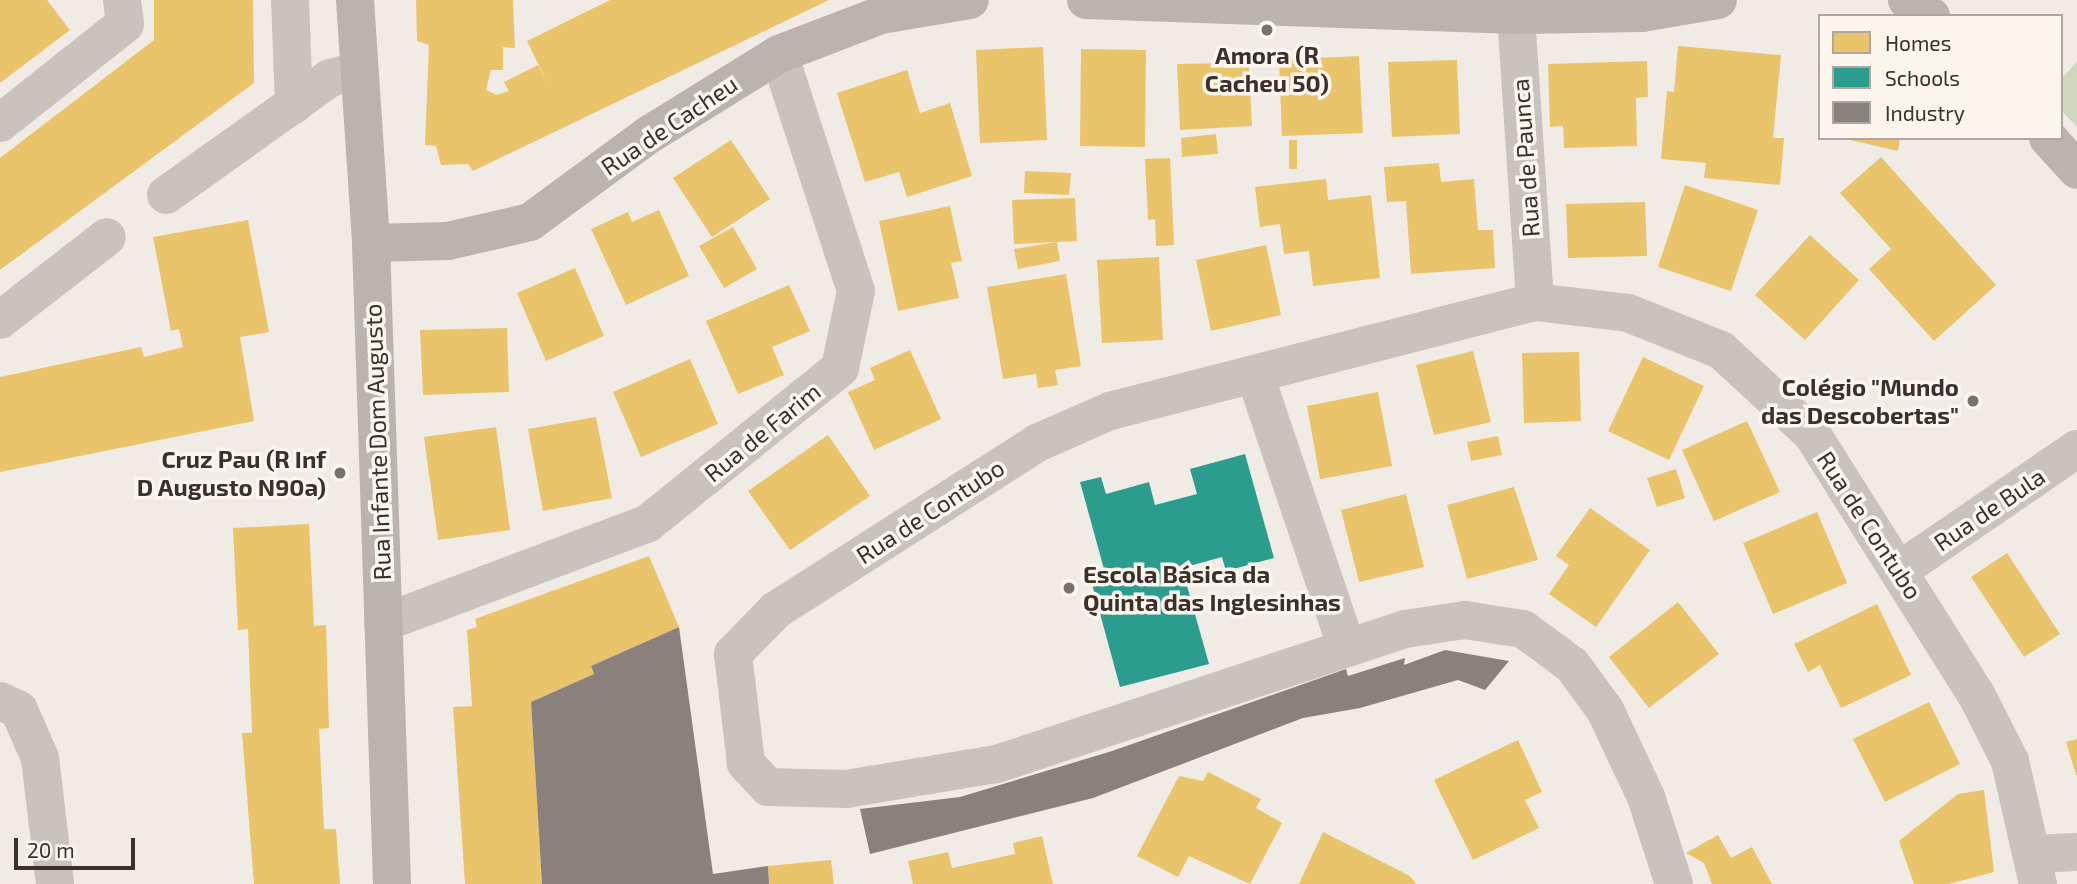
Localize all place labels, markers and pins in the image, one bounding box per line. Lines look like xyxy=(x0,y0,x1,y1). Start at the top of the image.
marker: Amora (R Cacheu 50) xyxy=(1259,22,1275,38)
place label: Amora (R Cacheu 50) xyxy=(1205,41,1329,97)
place label: Colégio "Mundo das Descobertas" xyxy=(1761,373,1959,429)
marker: Colégio "Mundo das Descobertas" xyxy=(1965,393,1981,409)
place label: Cruz Pau (R Inf D Augusto N90a) xyxy=(136,445,326,501)
marker: Cruz Pau (R Inf D Augusto N90a) xyxy=(332,465,348,481)
place label: Escola Básica da Quinta das Inglesinhas xyxy=(1083,560,1341,616)
marker: Escola Básica da Quinta das Inglesinhas xyxy=(1061,580,1077,596)

